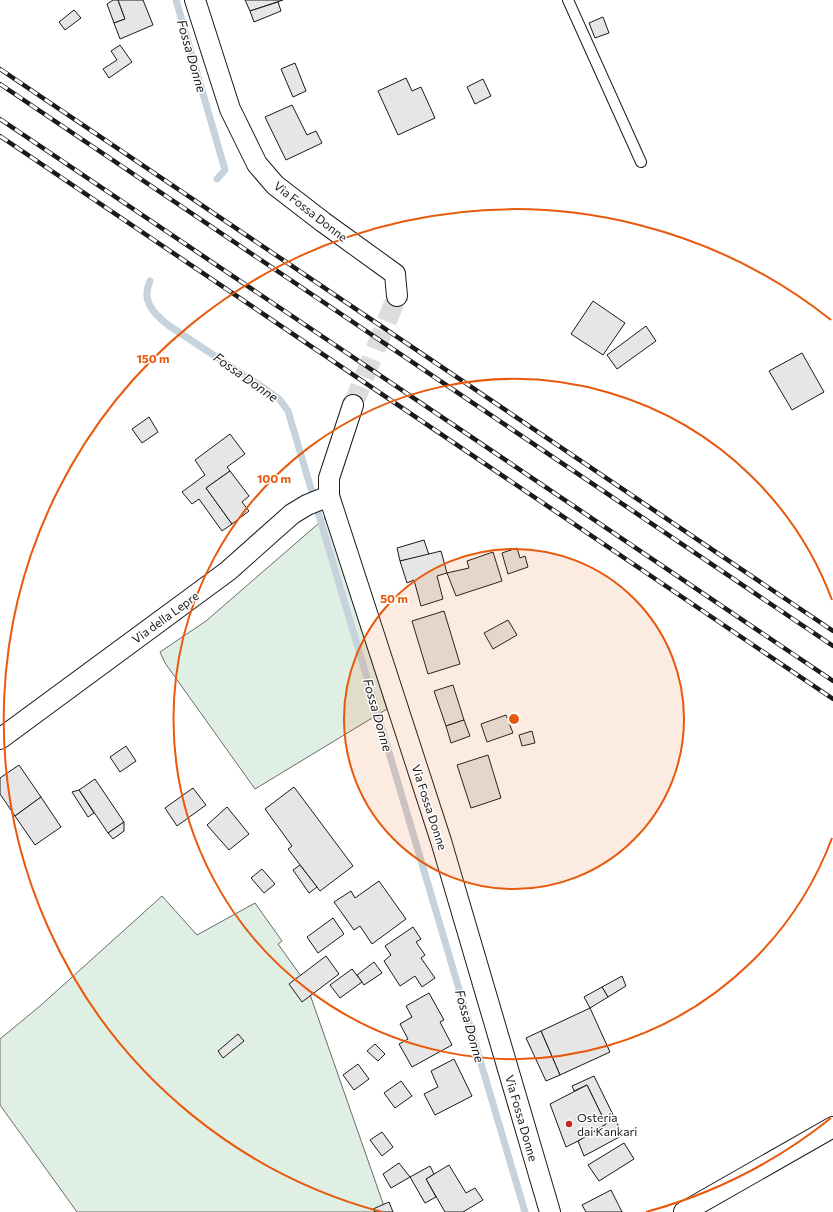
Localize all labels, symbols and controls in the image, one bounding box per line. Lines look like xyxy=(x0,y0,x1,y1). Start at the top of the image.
water label: Fossa Donne xyxy=(174,18,210,94)
street label: Via Fossa Donne xyxy=(272,178,350,244)
water label: Fossa Donne xyxy=(211,349,281,405)
text: 150 m xyxy=(136,351,170,365)
text: 100 m xyxy=(257,471,291,485)
street label: Via della Lepre xyxy=(129,588,201,646)
text: 50 m xyxy=(380,591,408,605)
water label: Fossa Donne xyxy=(360,677,396,753)
centre of rings xyxy=(507,712,521,726)
street label: Via Fossa Donne xyxy=(410,762,450,852)
water label: Fossa Donne xyxy=(452,988,488,1064)
street label: Via Fossa Donne xyxy=(503,1073,541,1163)
place label: Osteria dai Kankari xyxy=(577,1110,637,1138)
marker: Osteria dai Kankari xyxy=(564,1119,574,1129)

